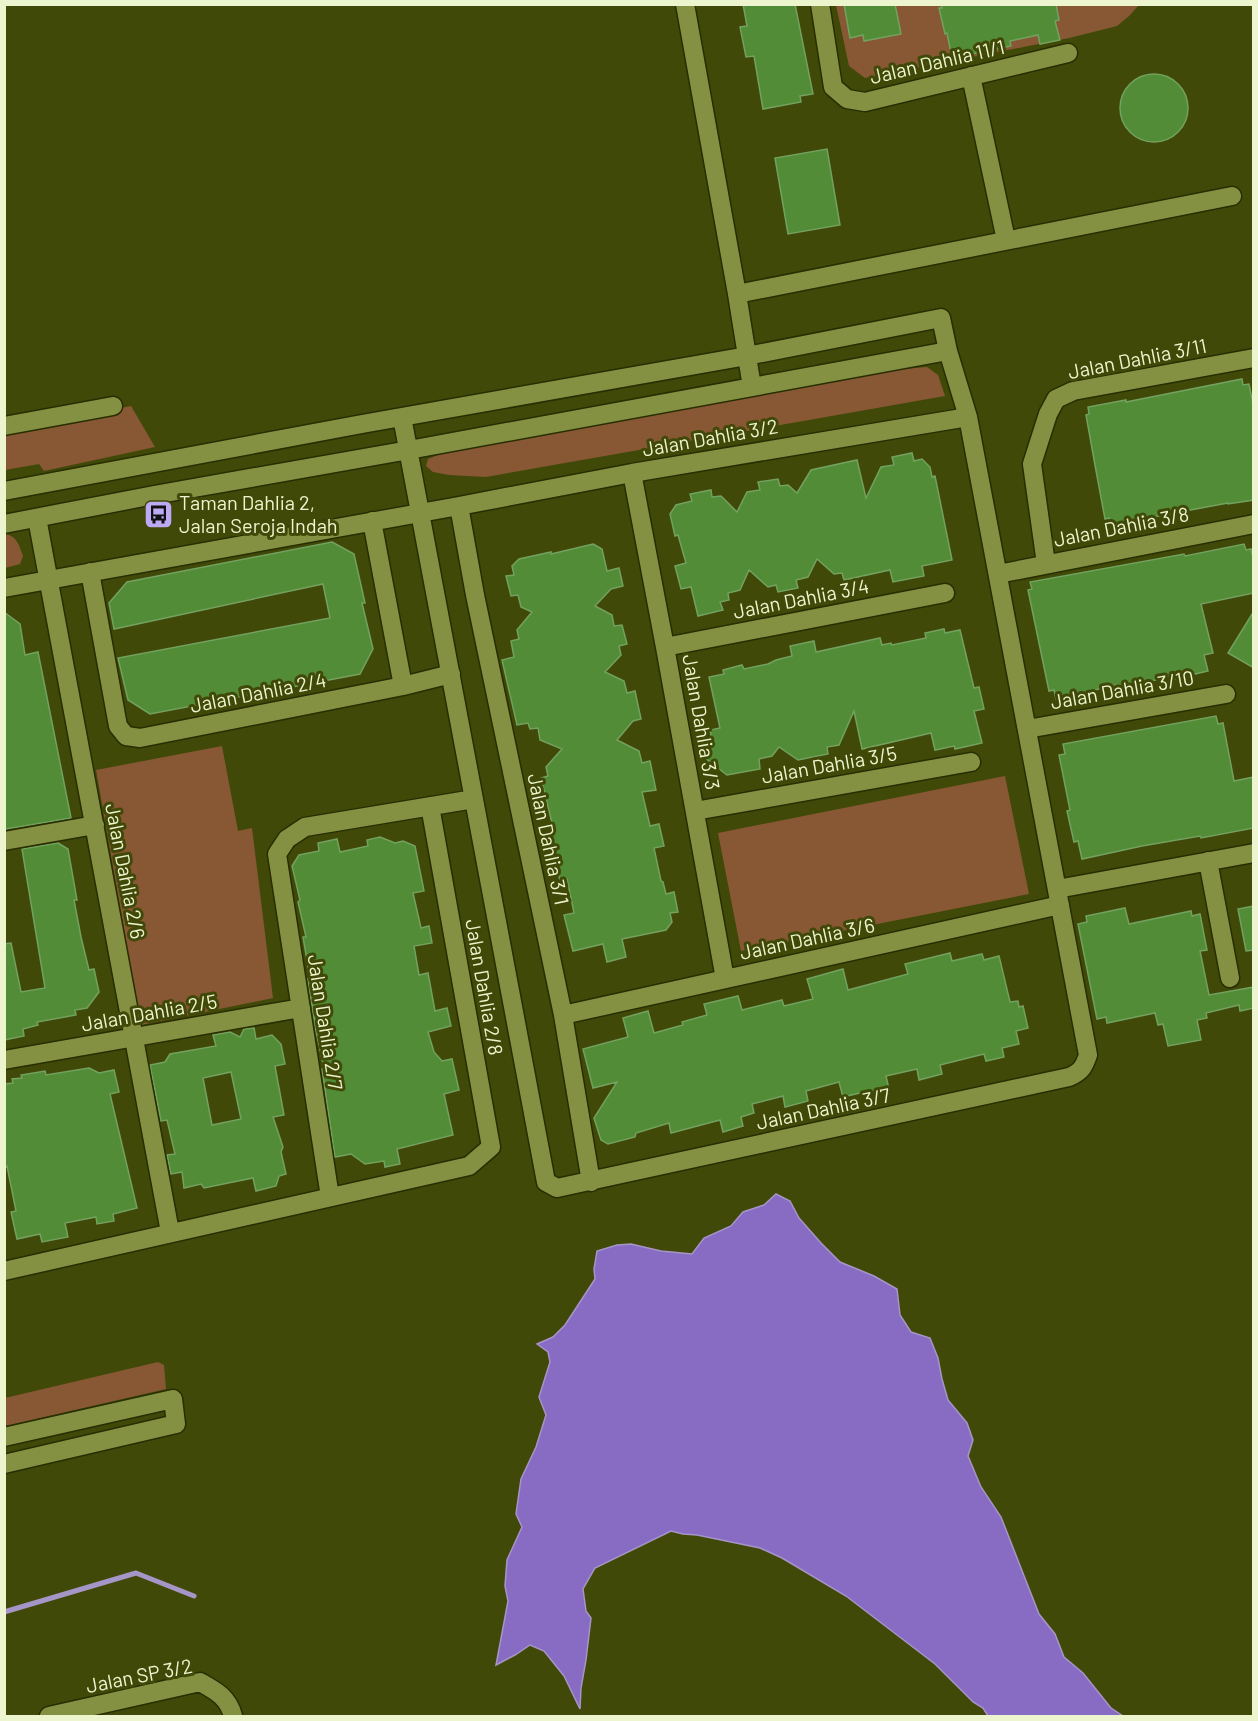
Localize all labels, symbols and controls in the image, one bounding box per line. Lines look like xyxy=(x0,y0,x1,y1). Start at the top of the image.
street label: Jalan Dahlia 11/1 xyxy=(867,34,1007,88)
street label: Jalan Dahlia 3/11 xyxy=(1066,333,1208,383)
street label: Jalan Dahlia 3/2 xyxy=(640,413,780,461)
place label: Taman Dahlia 2, Jalan Seroja Indah xyxy=(179,490,338,537)
bus stop icon: Taman Dahlia 2, Jalan Seroja Indah xyxy=(142,498,174,530)
street label: Jalan Dahlia 3/8 xyxy=(1051,501,1191,551)
street label: Jalan Dahlia 3/4 xyxy=(731,573,871,623)
street label: Jalan Dahlia 3/3 xyxy=(678,652,726,792)
street label: Jalan Dahlia 3/10 xyxy=(1048,665,1196,713)
street label: Jalan Dahlia 2/4 xyxy=(188,667,328,717)
street label: Jalan Dahlia 3/5 xyxy=(759,740,899,788)
street label: Jalan Dahlia 3/1 xyxy=(523,771,575,907)
street label: Jalan Dahlia 2/6 xyxy=(101,801,151,941)
street label: Jalan Dahlia 3/6 xyxy=(737,912,877,964)
street label: Jalan Dahlia 2/8 xyxy=(461,917,509,1057)
street label: Jalan Dahlia 2/7 xyxy=(303,953,349,1092)
street label: Jalan Dahlia 2/5 xyxy=(79,988,219,1036)
street label: Jalan Dahlia 3/7 xyxy=(754,1082,893,1134)
street label: Jalan SP 3/2 xyxy=(84,1653,194,1697)

